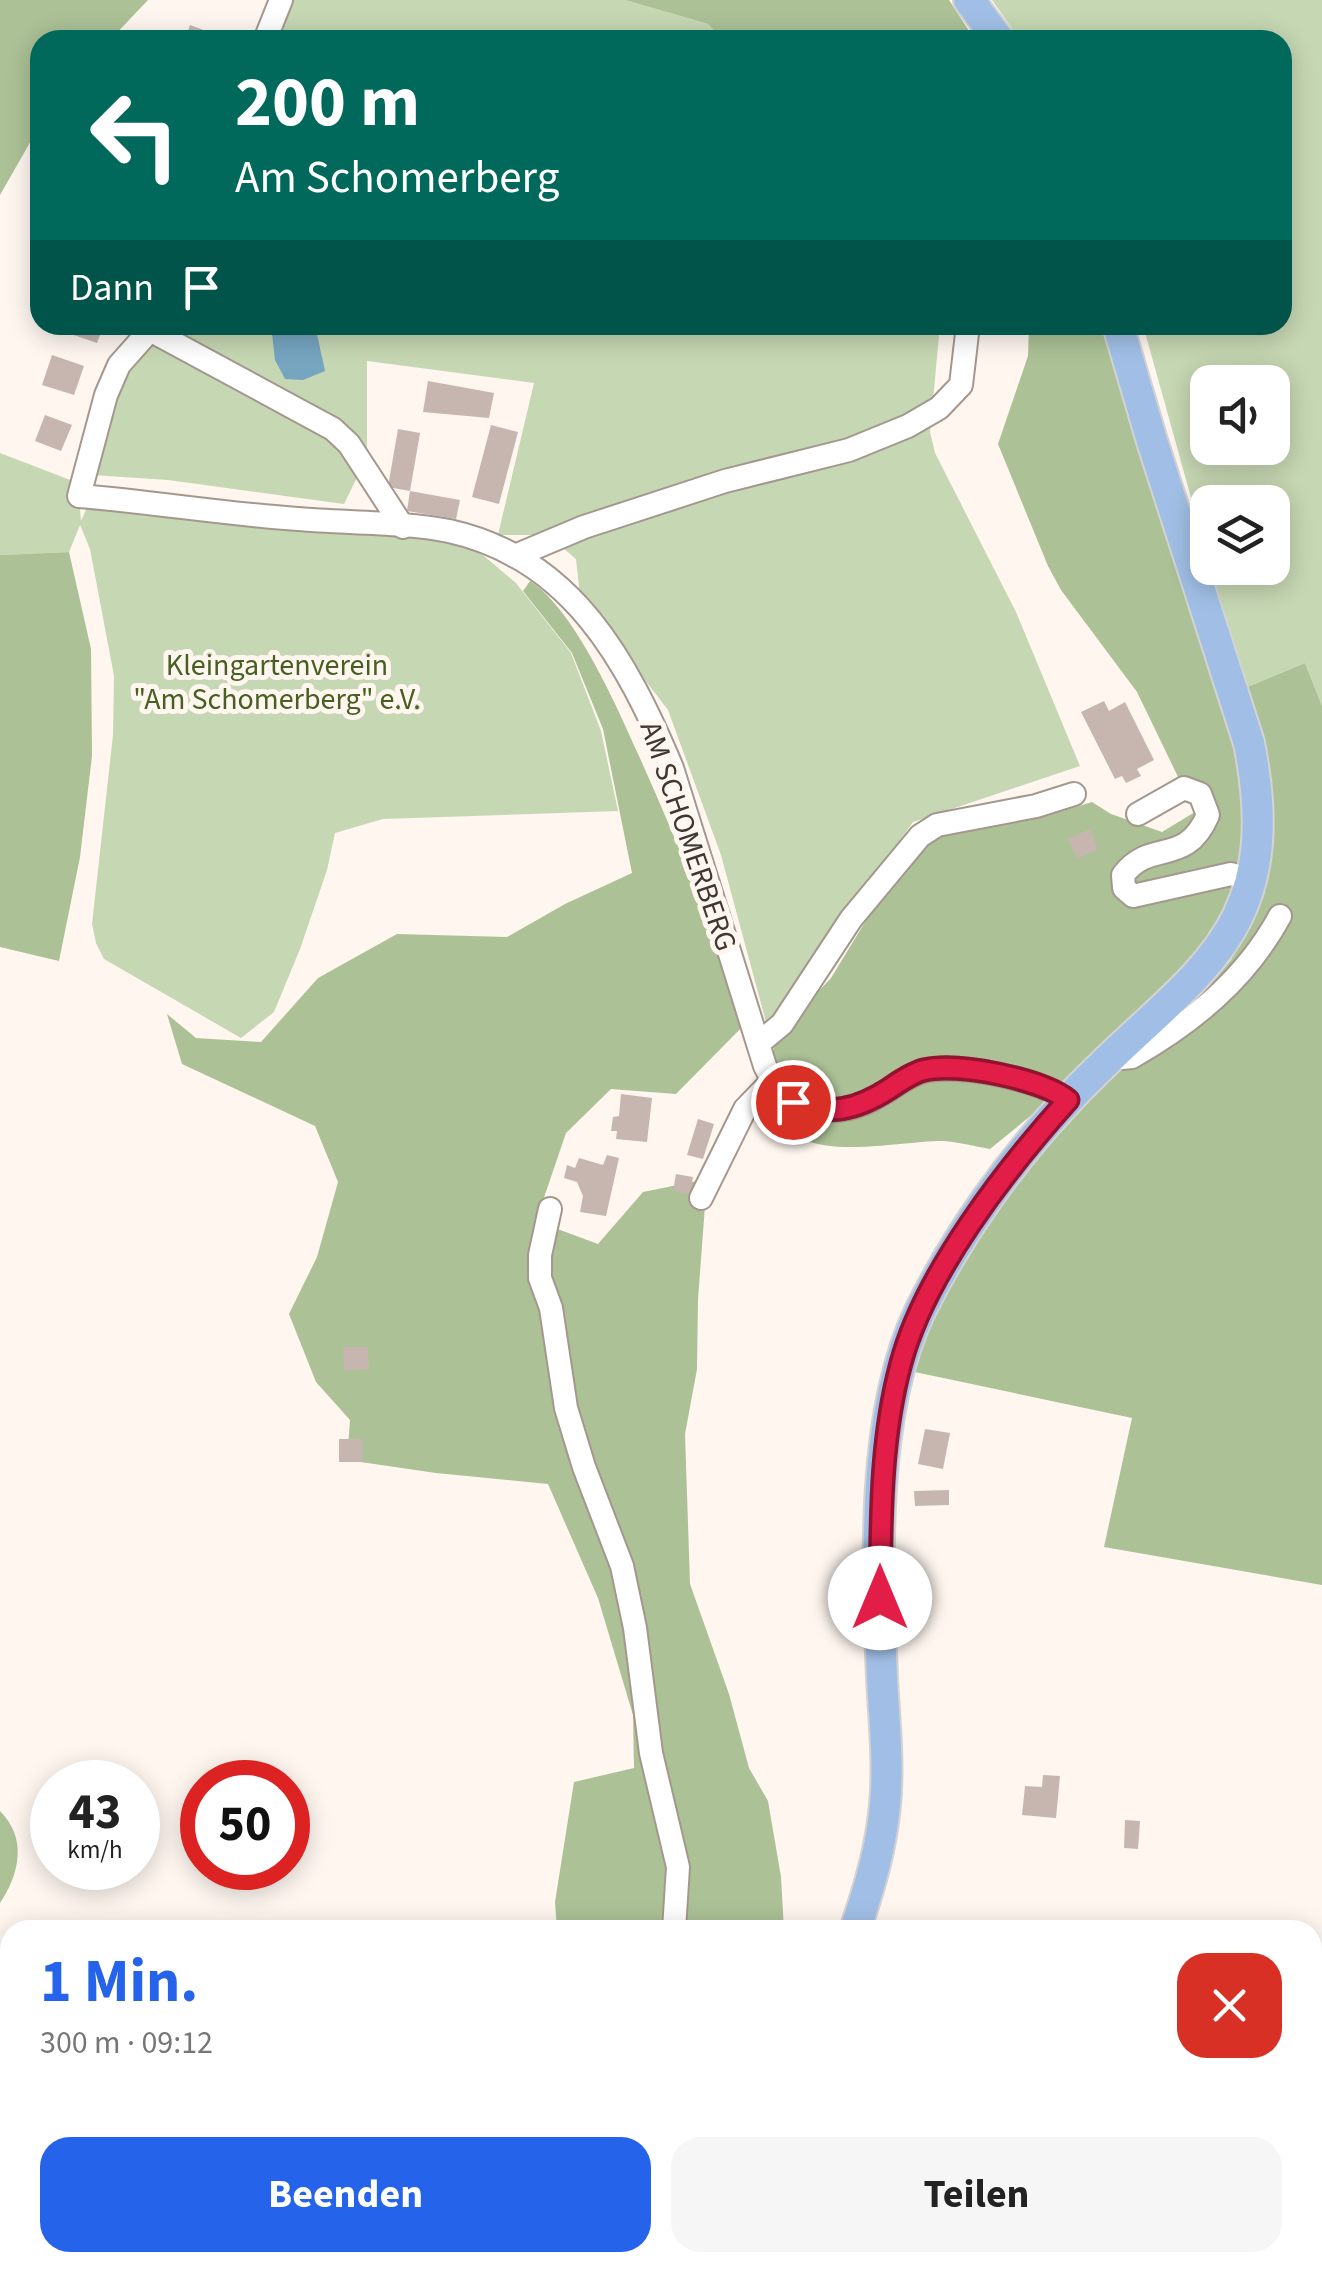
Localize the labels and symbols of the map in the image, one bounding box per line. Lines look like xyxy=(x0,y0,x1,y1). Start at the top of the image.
park label: Kleingartenverein "Am Schomerberg" e.V. xyxy=(133,644,421,721)
street label: AM SCHOMERBERG xyxy=(629,715,747,957)
pin xyxy=(751,1060,836,1145)
position arrow xyxy=(828,1546,932,1650)
speed limit sign: 50 xyxy=(180,1760,310,1890)

